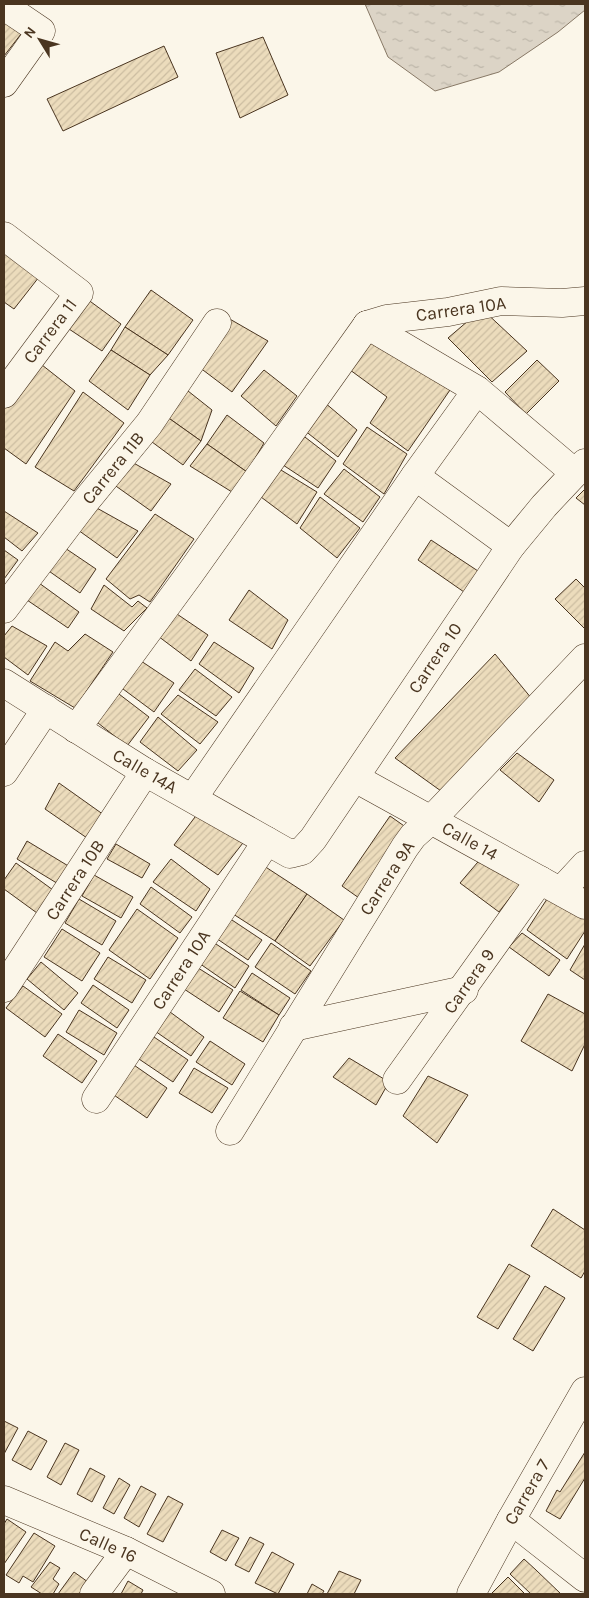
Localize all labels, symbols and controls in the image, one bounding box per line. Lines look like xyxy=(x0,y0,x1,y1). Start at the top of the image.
north arrow xyxy=(15,15,65,65)
text: N xyxy=(20,23,40,42)
street label: Carrera 10A xyxy=(414,292,508,326)
street label: Carrera 11 xyxy=(18,294,82,368)
street label: Carrera 11B xyxy=(77,427,149,509)
street label: Carrera 10 xyxy=(403,618,467,698)
street label: Calle 14A xyxy=(109,744,181,798)
street label: Calle 14 xyxy=(438,817,502,865)
street label: Carrera 10B xyxy=(41,836,109,924)
street label: Carrera 9A xyxy=(355,836,419,920)
street label: Carrera 10A xyxy=(147,926,215,1014)
street label: Carrera 9 xyxy=(439,944,499,1018)
street label: Carrera 7 xyxy=(499,1455,555,1529)
street label: Calle 16 xyxy=(76,1523,140,1567)

